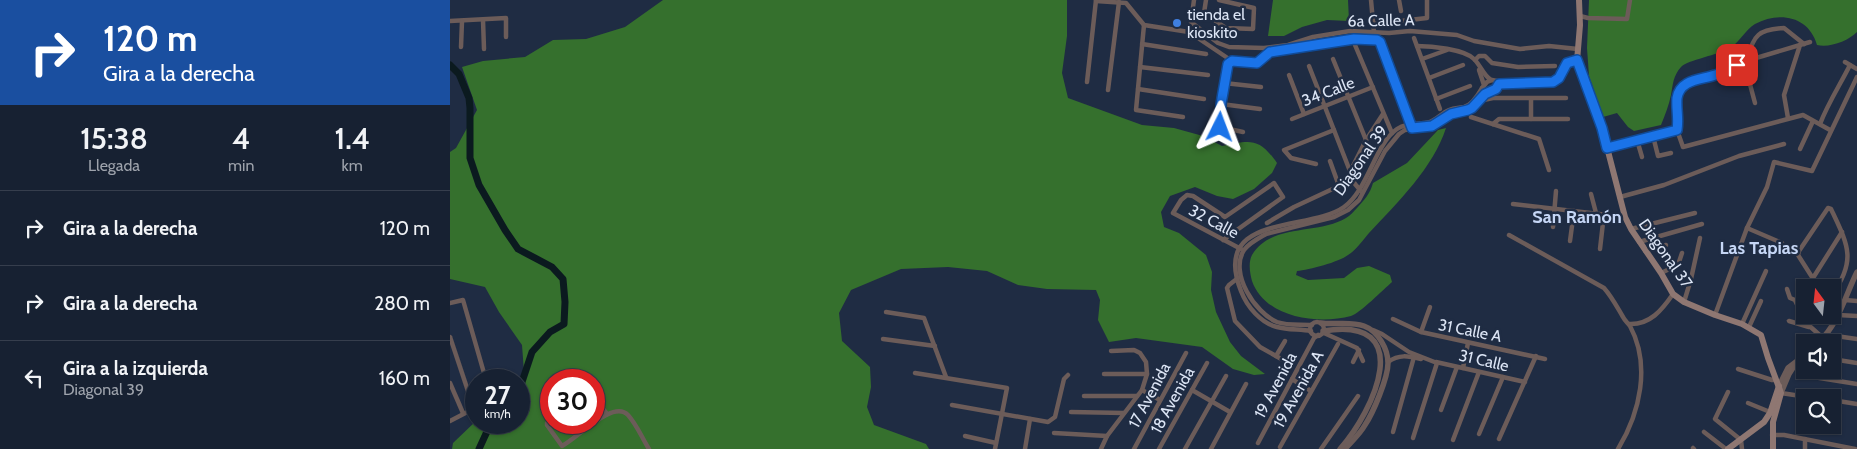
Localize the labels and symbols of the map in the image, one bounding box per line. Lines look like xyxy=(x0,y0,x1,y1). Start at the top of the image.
place label: tienda el kioskito xyxy=(1187,5,1245,42)
street label: 6a Calle A xyxy=(1347,10,1415,31)
marker: tienda el kioskito xyxy=(1171,17,1183,29)
pin xyxy=(1716,44,1758,86)
street label: 34 Calle xyxy=(1299,73,1357,110)
position arrow xyxy=(1193,100,1245,152)
street label: Diagonal 39 xyxy=(1329,122,1391,199)
street label: 32 Calle xyxy=(1186,200,1242,242)
district label: San Ramón xyxy=(1532,206,1622,228)
street label: Diagonal 37 xyxy=(1635,215,1696,292)
district label: Las Tapias xyxy=(1720,237,1799,259)
north arrow xyxy=(1796,279,1841,324)
street label: 31 Calle A xyxy=(1437,315,1503,346)
street label: 31 Calle xyxy=(1457,346,1511,375)
street label: 19 Avenida A xyxy=(1269,347,1328,431)
street label: 19 Avenida xyxy=(1250,349,1301,421)
street label: 17 Avenida xyxy=(1124,359,1175,431)
street label: 18 Avenida xyxy=(1147,364,1199,437)
speed limit sign: 30 xyxy=(540,369,605,434)

